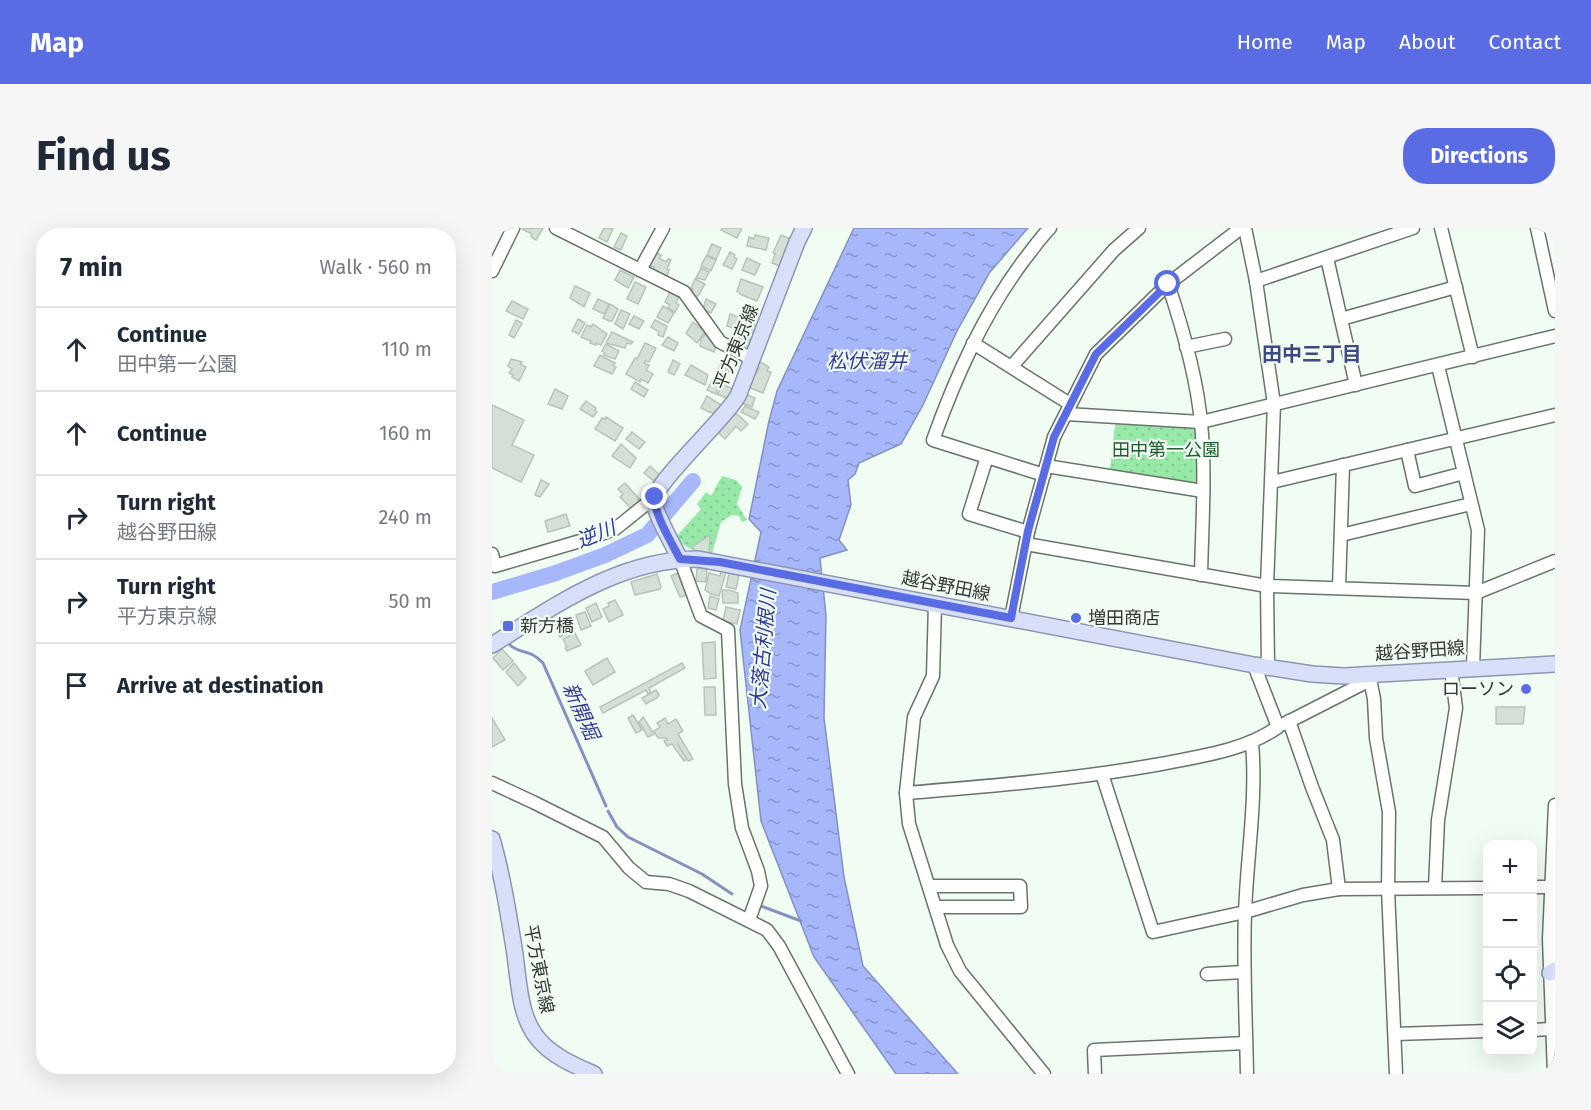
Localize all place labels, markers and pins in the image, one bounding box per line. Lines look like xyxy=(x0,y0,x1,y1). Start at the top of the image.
place label: 増田商店 xyxy=(1088,607,1160,629)
marker: 増田商店 xyxy=(1069,611,1083,625)
place label: 新方橋 xyxy=(520,615,574,637)
marker: 新方橋 xyxy=(501,619,515,633)
place label: ローソン xyxy=(1442,678,1514,700)
marker: ローソン xyxy=(1519,682,1533,696)

